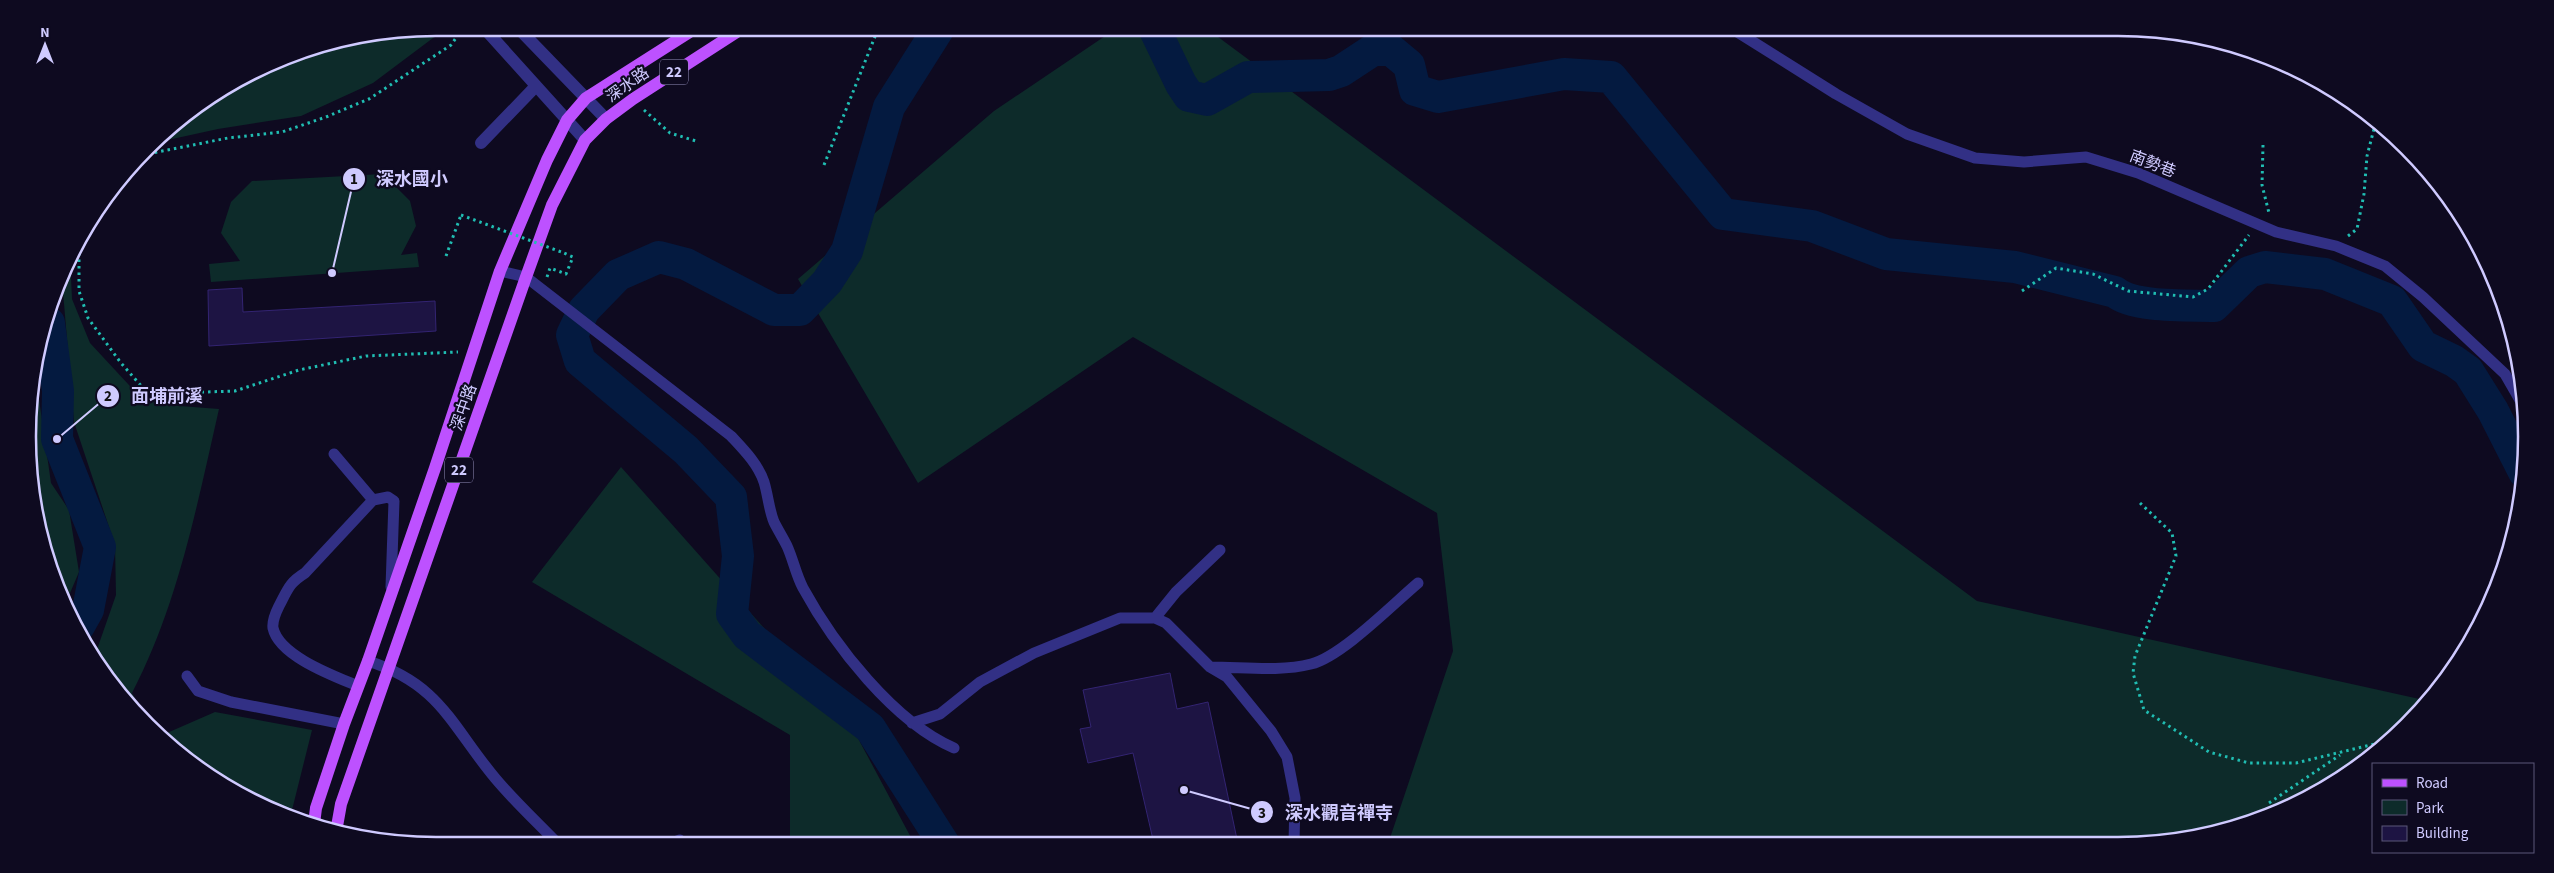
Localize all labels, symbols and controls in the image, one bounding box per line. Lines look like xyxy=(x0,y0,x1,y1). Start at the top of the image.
north arrow xyxy=(20,20,70,70)
text: N xyxy=(40,23,50,43)
road number: 22 xyxy=(660,60,688,84)
street label: 深水路 xyxy=(602,62,654,108)
street label: 南勢巷 xyxy=(2126,145,2179,183)
callout: 深水國小 xyxy=(341,162,458,195)
text: 深水國小 xyxy=(376,167,448,192)
text: 1 xyxy=(350,169,358,190)
callout: 面埔前溪 xyxy=(96,379,213,412)
street label: 深中路 xyxy=(446,381,482,434)
text: 面埔前溪 xyxy=(131,384,203,409)
text: 2 xyxy=(104,386,112,407)
road number: 22 xyxy=(445,458,473,482)
legend xyxy=(2372,763,2534,853)
text: Road xyxy=(2416,773,2448,794)
callout: 深水觀音禪寺 xyxy=(1250,796,1403,829)
text: Park xyxy=(2416,798,2445,819)
text: 深水觀音禪寺 xyxy=(1285,801,1393,826)
text: 3 xyxy=(1258,803,1266,824)
text: Building xyxy=(2416,823,2469,844)

